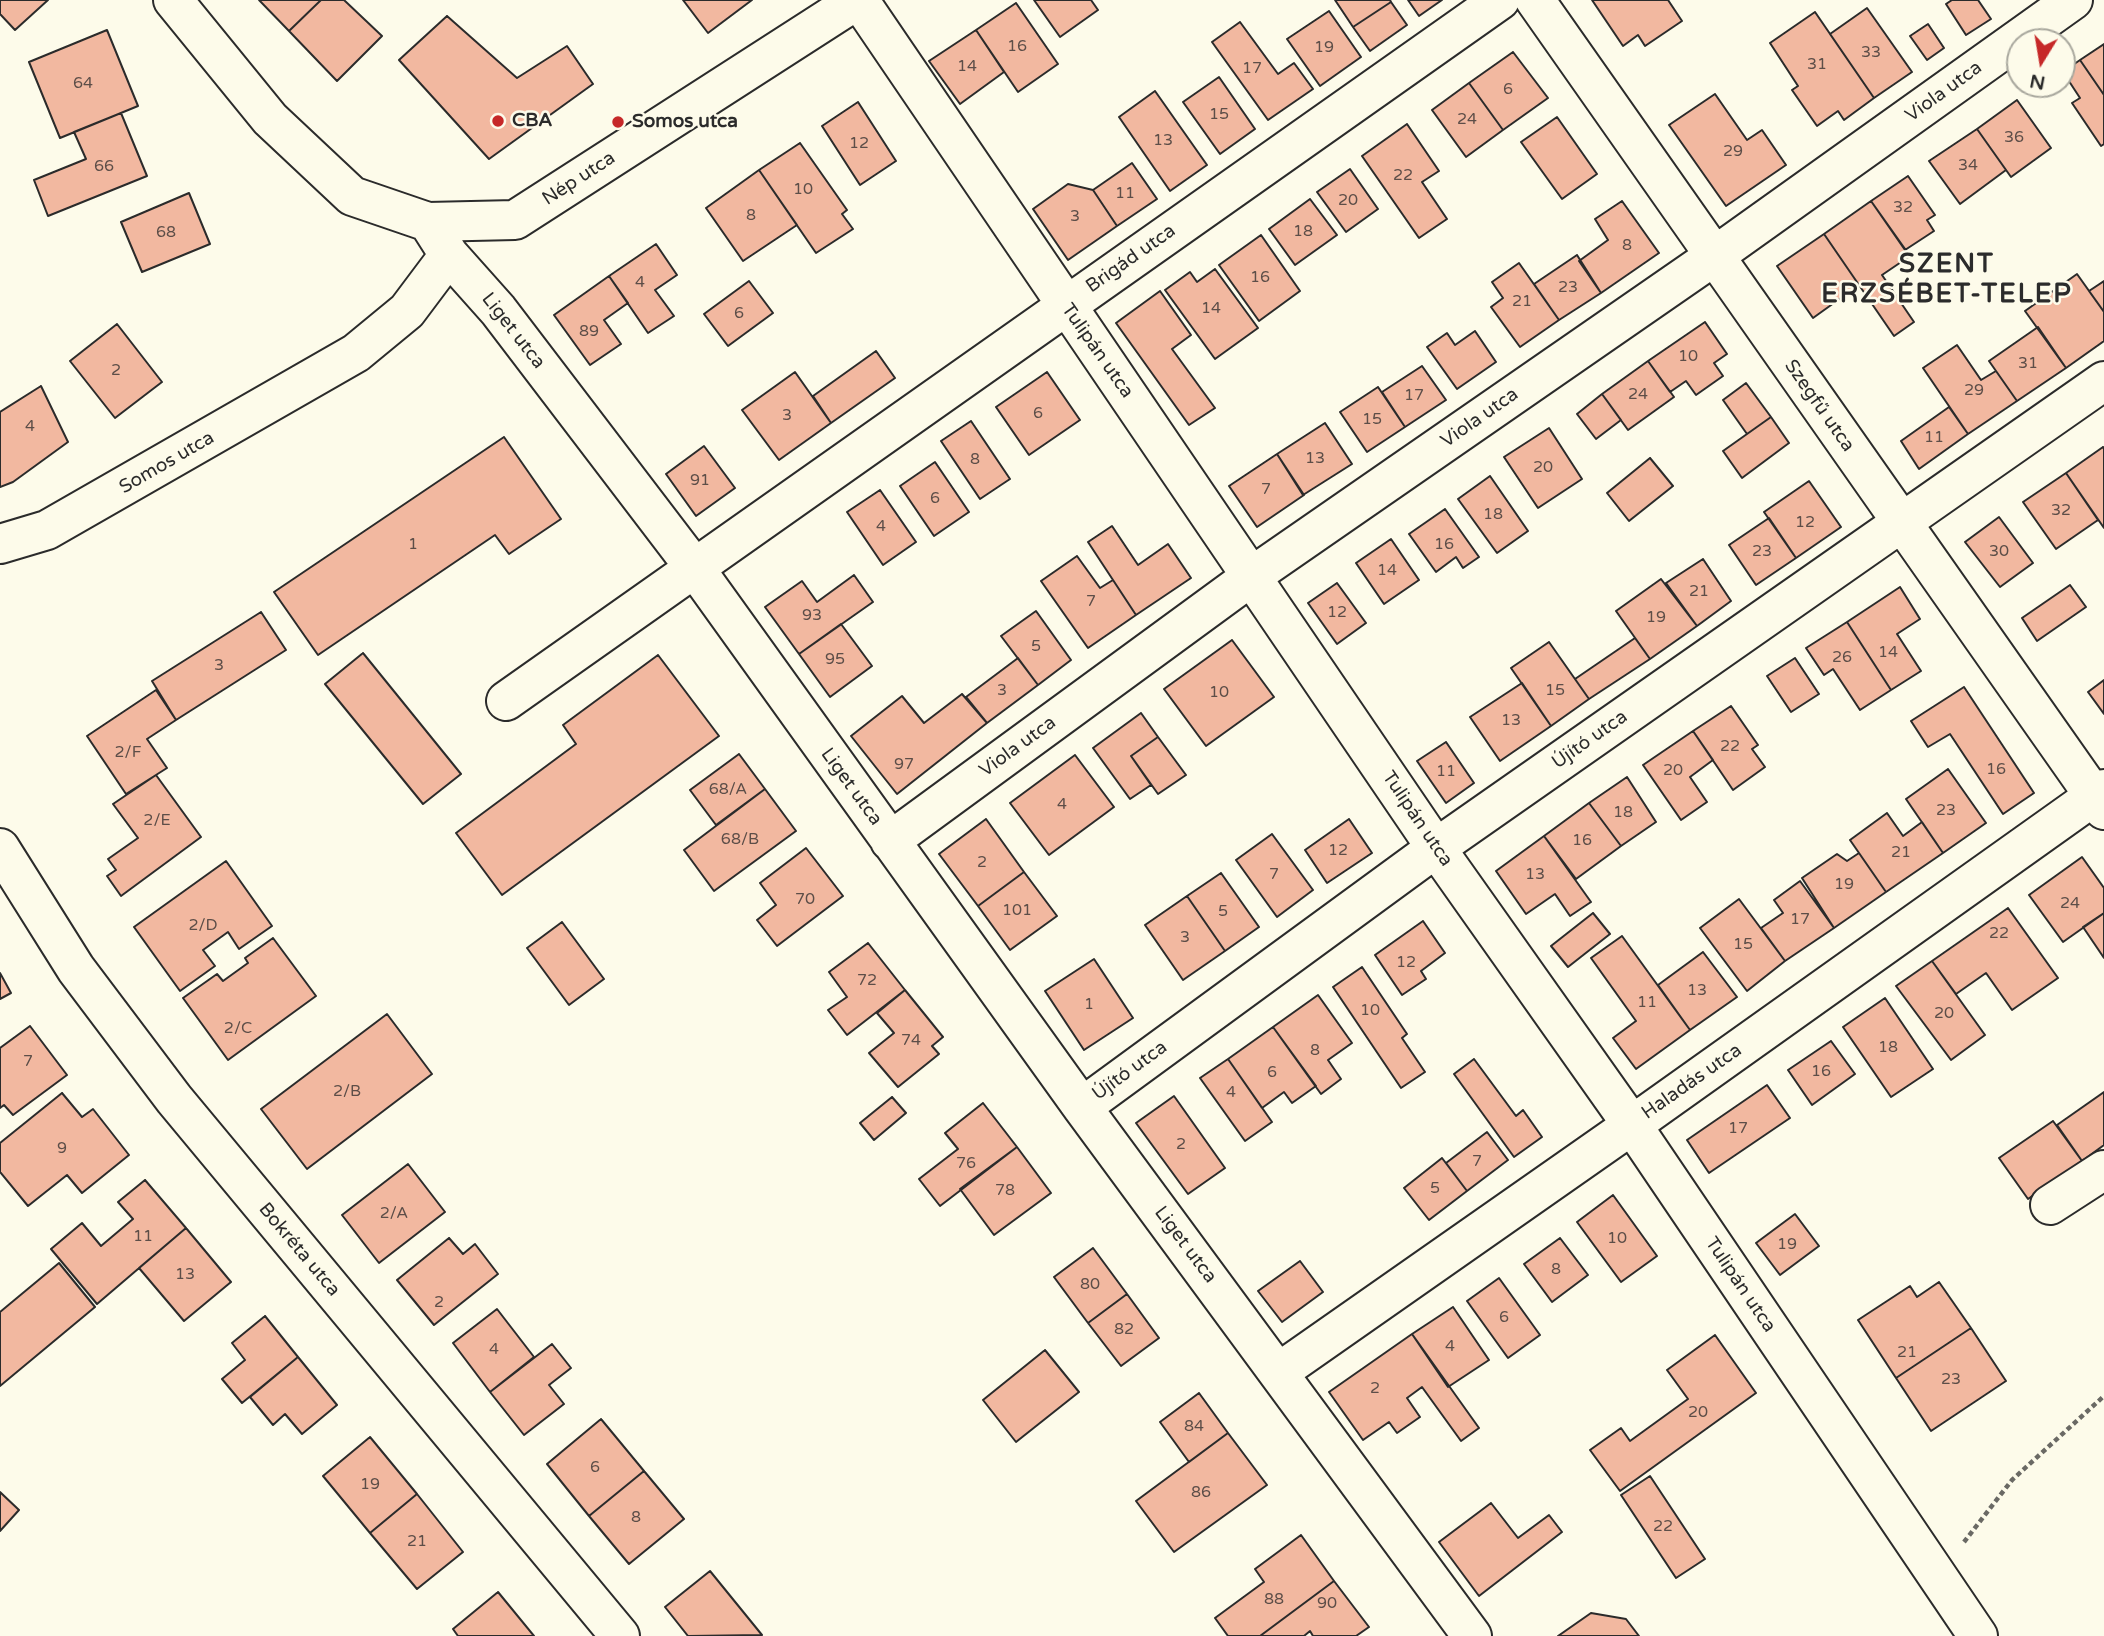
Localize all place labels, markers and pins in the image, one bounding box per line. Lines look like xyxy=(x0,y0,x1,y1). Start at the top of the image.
place label: CBA xyxy=(512,110,553,132)
place label: Somos utca xyxy=(632,111,738,133)
marker: CBA xyxy=(490,113,506,129)
marker: Somos utca xyxy=(610,114,626,130)

